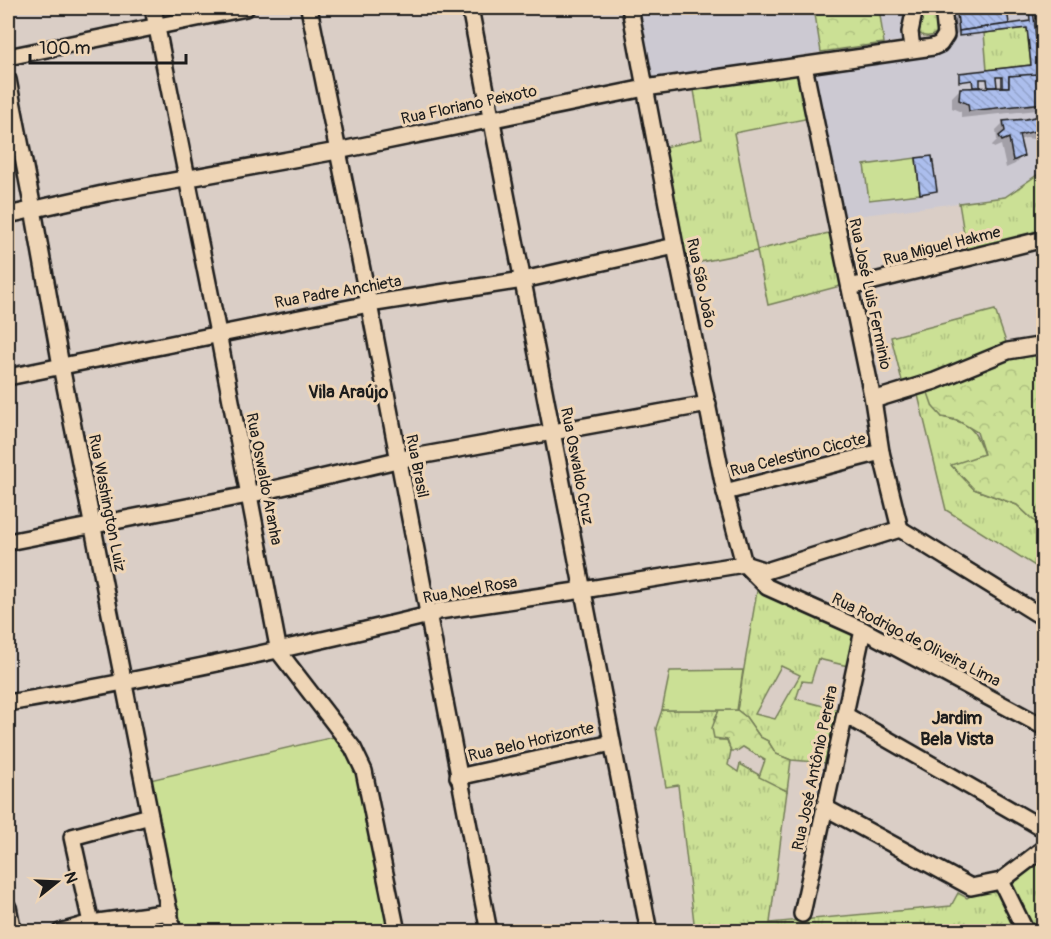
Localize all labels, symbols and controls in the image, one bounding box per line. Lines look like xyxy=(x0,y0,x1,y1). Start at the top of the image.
scale bar xyxy=(30,27,186,65)
text: 100 m xyxy=(39,37,91,60)
street label: Rua Floriano Peixoto xyxy=(399,81,539,129)
street label: Rua José Luis Ferminio xyxy=(844,216,896,372)
street label: Rua Miguel Hakme xyxy=(881,222,1003,270)
street label: Rua São João xyxy=(682,236,720,330)
street label: Rua Padre Anchieta xyxy=(273,271,403,313)
district label: Vila Araújo xyxy=(308,381,388,404)
street label: Rua Oswaldo Cruz xyxy=(556,406,598,526)
street label: Rua Oswaldo Aranha xyxy=(241,411,287,547)
street label: Rua Celestino Cicote xyxy=(728,428,868,482)
street label: Rua Washington Luiz xyxy=(84,433,130,573)
street label: Rua Brasil xyxy=(401,433,433,499)
street label: Rua Noel Rosa xyxy=(421,572,519,608)
street label: Rua Rodrigo de Oliveira Lima xyxy=(828,589,1004,691)
street label: Rua José Antônio Pereira xyxy=(788,684,842,852)
district label: Jardim Bela Vista xyxy=(920,707,994,751)
street label: Rua Belo Horizonte xyxy=(466,718,596,766)
north arrow xyxy=(27,852,87,912)
text: N xyxy=(59,869,82,886)

